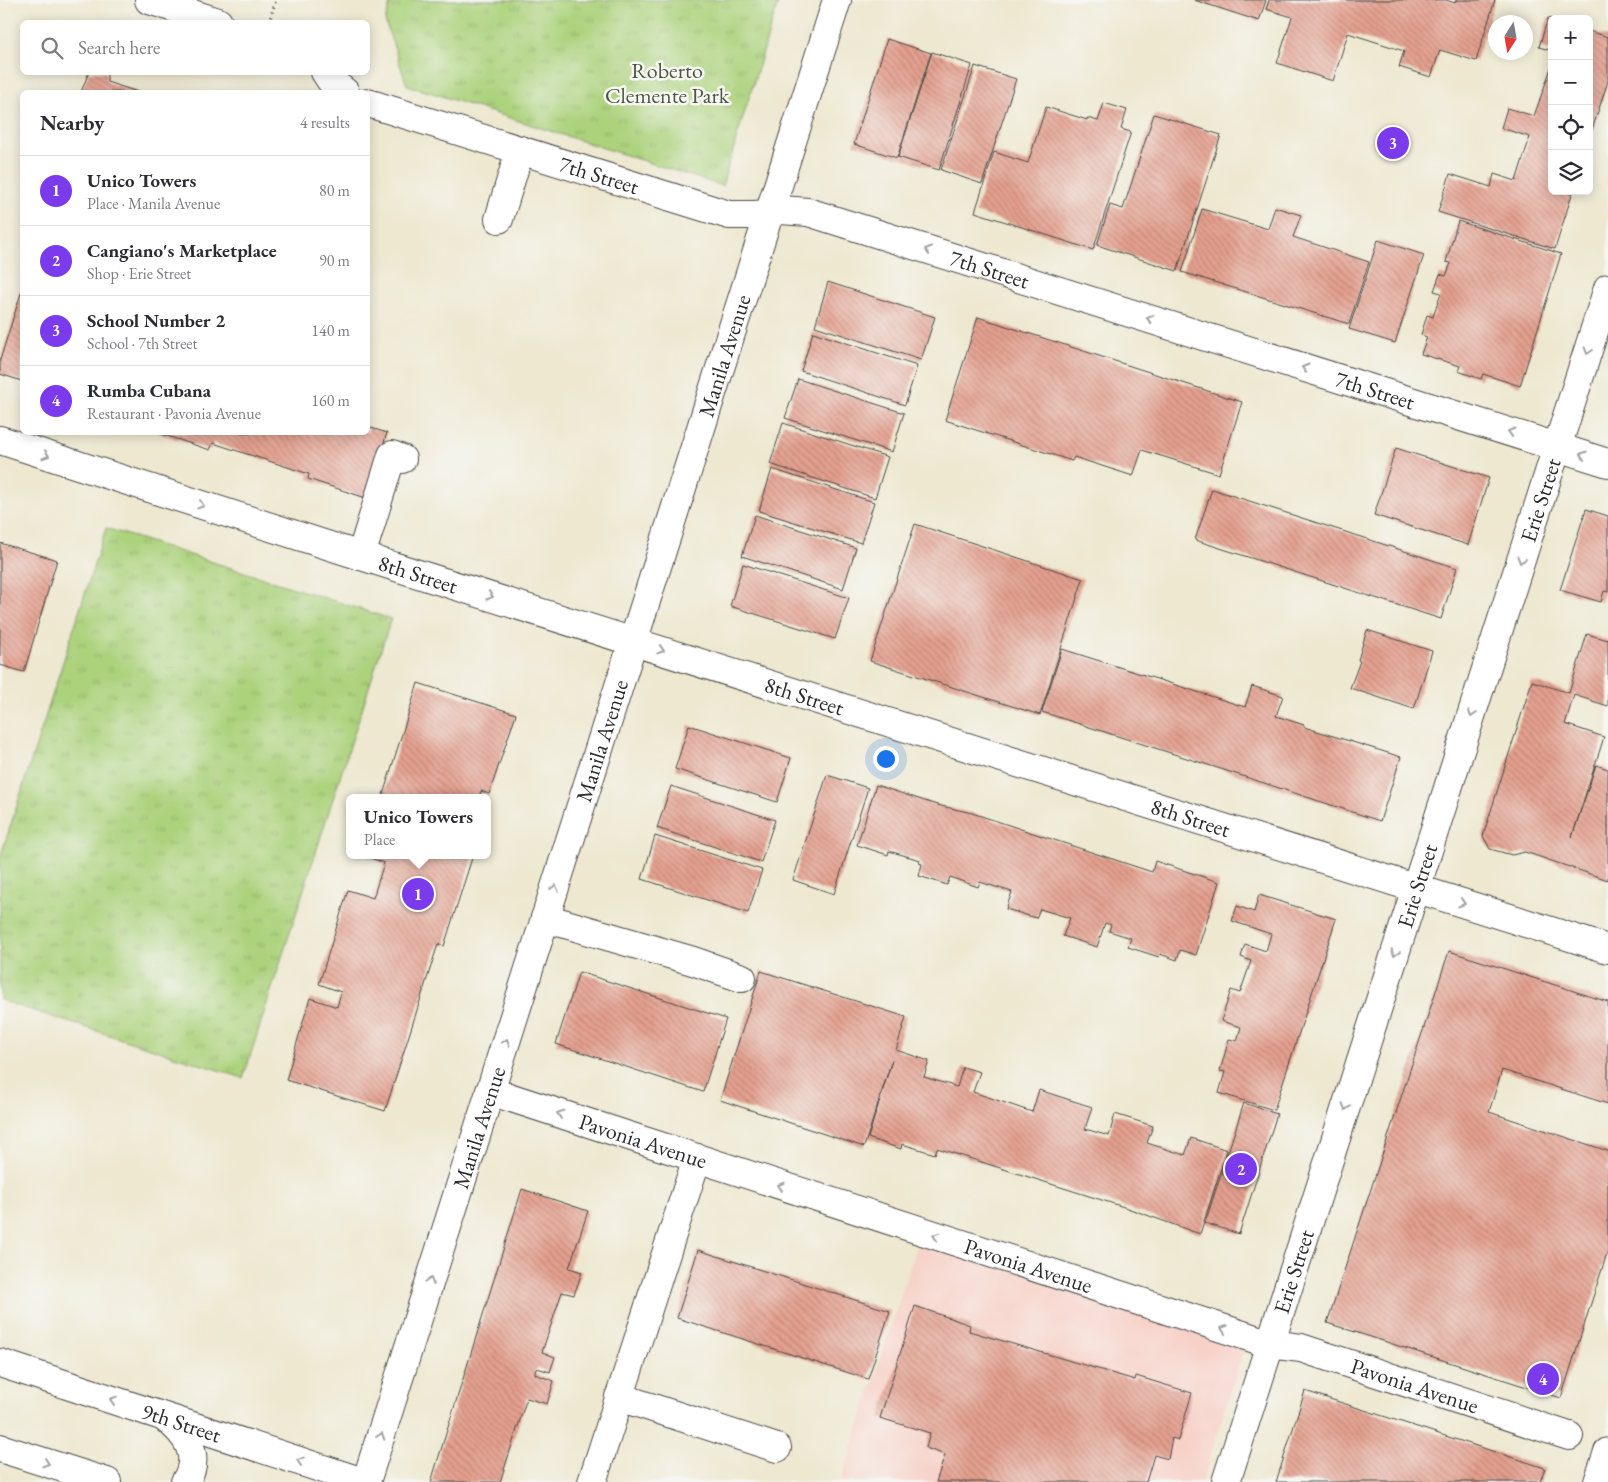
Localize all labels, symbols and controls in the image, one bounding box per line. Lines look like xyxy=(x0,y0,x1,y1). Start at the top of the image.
north arrow xyxy=(1488,15,1533,60)
map controls xyxy=(1548,15,1593,195)
button: + xyxy=(1548,15,1593,60)
search box xyxy=(20,20,370,75)
icon: search xyxy=(38,34,66,62)
text: Search here xyxy=(78,35,160,60)
park label: Roberto Clemente Park xyxy=(605,56,730,110)
button: − xyxy=(1548,60,1593,105)
button: locate xyxy=(1548,105,1593,150)
text: Nearby xyxy=(40,109,104,136)
text: 4 results xyxy=(300,112,350,133)
pin: 3 xyxy=(1377,124,1409,162)
street label: 7th Street xyxy=(556,149,642,201)
button: layers xyxy=(1548,150,1593,195)
text: Unico Towers xyxy=(87,168,196,193)
text: 1 xyxy=(52,180,60,201)
text: 80 m xyxy=(319,180,350,201)
text: Place · Manila Avenue xyxy=(87,193,220,214)
text: Cangiano's Marketplace xyxy=(87,238,277,263)
street label: 7th Street xyxy=(946,243,1033,296)
one-way arrow xyxy=(925,245,933,255)
text: 2 xyxy=(52,250,60,271)
text: 90 m xyxy=(319,250,350,271)
text: Shop · Erie Street xyxy=(87,263,191,284)
street label: Manila Avenue xyxy=(691,290,758,421)
text: School Number 2 xyxy=(87,308,225,333)
one-way arrow xyxy=(1147,315,1155,325)
text: 3 xyxy=(52,320,60,341)
text: 140 m xyxy=(311,320,350,341)
text: School · 7th Street xyxy=(87,333,198,354)
one-way arrow xyxy=(1583,347,1593,355)
one-way arrow xyxy=(1302,363,1310,373)
street label: 7th Street xyxy=(1332,364,1418,416)
text: Rumba Cubana xyxy=(87,378,211,403)
text: 4 xyxy=(52,390,60,411)
text: 160 m xyxy=(311,390,350,411)
text: Restaurant · Pavonia Avenue xyxy=(87,403,261,424)
one-way arrow xyxy=(1507,427,1515,437)
one-way arrow xyxy=(42,449,50,459)
one-way arrow xyxy=(1579,450,1587,460)
street label: Erie Street xyxy=(1514,454,1568,546)
one-way arrow xyxy=(197,499,205,509)
street label: 8th Street xyxy=(375,548,461,601)
one-way arrow xyxy=(1517,555,1527,563)
one-way arrow xyxy=(485,590,493,600)
one-way arrow xyxy=(657,644,665,654)
street label: 8th Street xyxy=(761,670,848,722)
street label: Manila Avenue xyxy=(569,675,635,806)
one-way arrow xyxy=(1467,710,1477,718)
your location xyxy=(873,746,899,772)
street label: 8th Street xyxy=(1147,792,1234,844)
popup xyxy=(346,794,491,859)
text: Unico Towers xyxy=(364,804,473,829)
text: Place xyxy=(364,829,395,850)
street label: Erie Street xyxy=(1390,840,1444,932)
pin: 1 xyxy=(402,875,434,913)
one-way arrow xyxy=(549,884,559,892)
one-way arrow xyxy=(1458,898,1466,908)
one-way arrow xyxy=(1391,948,1401,956)
one-way arrow xyxy=(500,1039,510,1047)
street label: Manila Avenue xyxy=(446,1062,512,1192)
one-way arrow xyxy=(1341,1103,1351,1111)
street label: Pavonia Avenue xyxy=(575,1107,711,1175)
one-way arrow xyxy=(557,1110,565,1120)
pin: 2 xyxy=(1225,1150,1257,1188)
one-way arrow xyxy=(778,1181,786,1191)
street label: Erie Street xyxy=(1267,1226,1321,1317)
one-way arrow xyxy=(932,1231,941,1241)
street label: Pavonia Avenue xyxy=(961,1232,1096,1300)
one-way arrow xyxy=(424,1277,434,1285)
one-way arrow xyxy=(1220,1325,1228,1335)
street label: Pavonia Avenue xyxy=(1347,1351,1483,1420)
pin: 4 xyxy=(1527,1360,1559,1398)
one-way arrow xyxy=(109,1396,117,1406)
street label: 9th Street xyxy=(138,1396,225,1449)
one-way arrow xyxy=(375,1432,385,1440)
one-way arrow xyxy=(42,1457,50,1467)
one-way arrow xyxy=(297,1457,305,1467)

